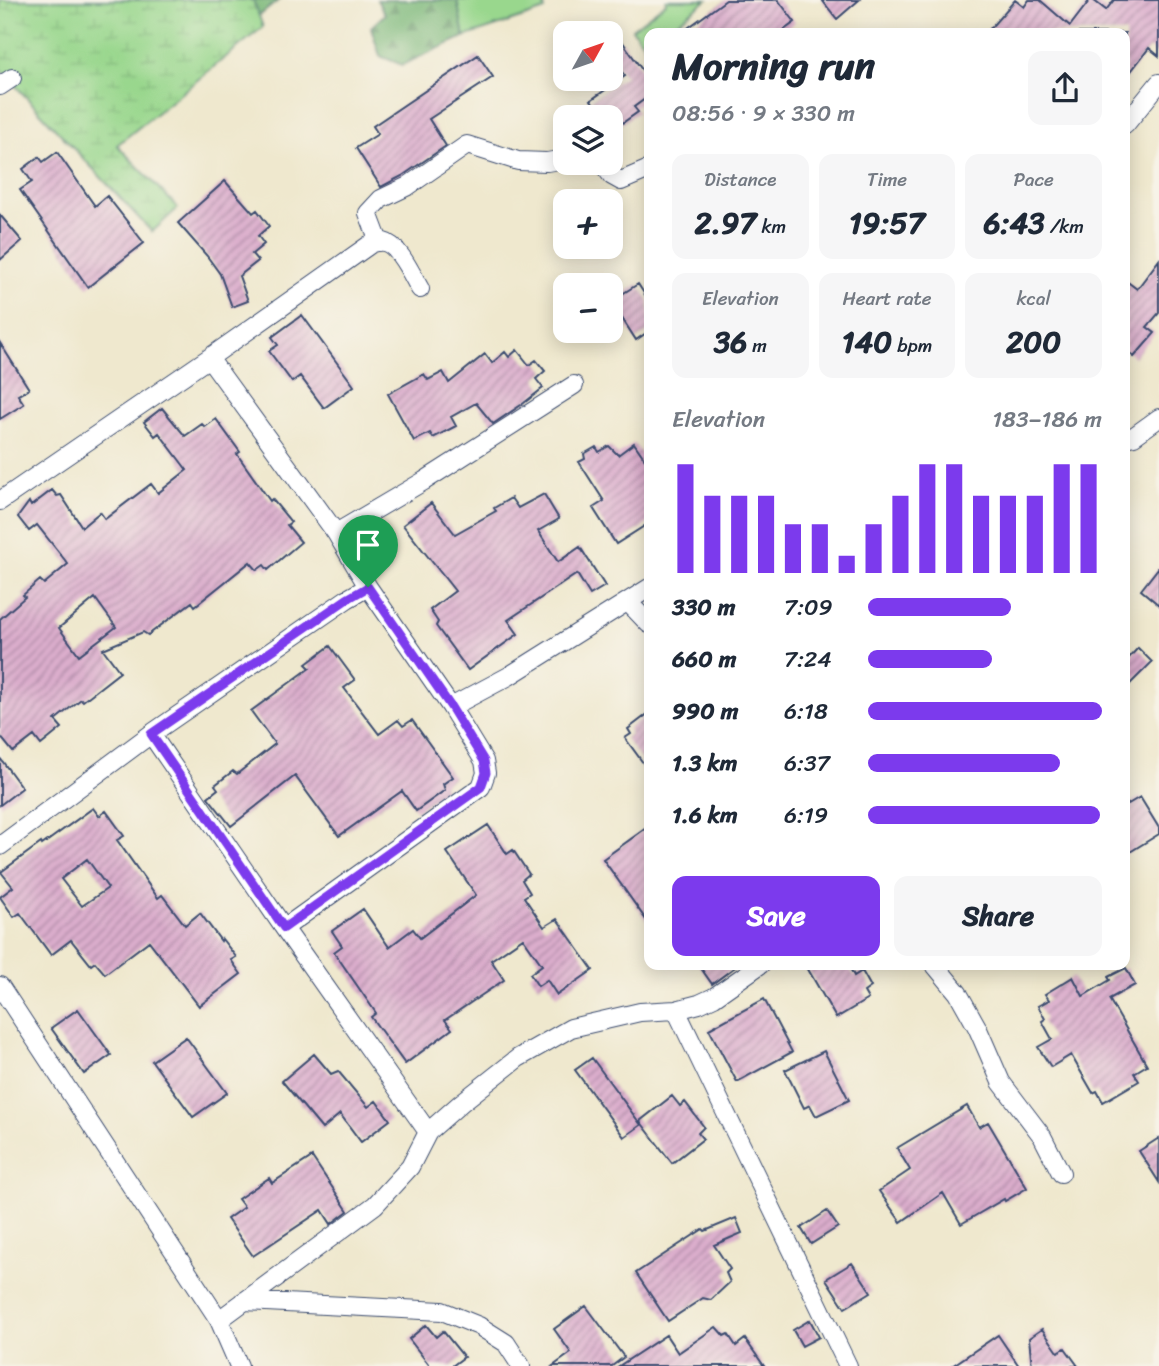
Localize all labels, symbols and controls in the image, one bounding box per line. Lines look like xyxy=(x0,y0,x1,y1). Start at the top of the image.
north arrow xyxy=(553,21,623,91)
map controls xyxy=(553,21,623,343)
text: Morning run xyxy=(672,33,875,100)
button: share xyxy=(1028,51,1102,125)
text: 08:56 · 9 × 330 m xyxy=(672,93,855,134)
button: layers xyxy=(553,105,623,175)
text: Distance xyxy=(704,163,776,196)
text: Time xyxy=(867,163,907,196)
text: Pace xyxy=(1014,163,1054,196)
button: + xyxy=(553,189,623,259)
text: 2.97 xyxy=(695,196,756,250)
text: 19:57 xyxy=(849,196,925,250)
text: 6:43 xyxy=(983,196,1045,250)
text: km xyxy=(756,210,786,243)
text: /km xyxy=(1045,210,1084,243)
button: − xyxy=(553,273,623,343)
text: Elevation xyxy=(702,282,779,315)
text: Heart rate xyxy=(842,282,932,315)
text: kcal xyxy=(1016,282,1051,315)
text: 36 xyxy=(714,315,747,369)
text: 140 xyxy=(842,315,892,369)
text: 200 xyxy=(1006,315,1061,369)
text: m xyxy=(747,329,767,362)
text: bpm xyxy=(892,329,932,362)
text: Elevation xyxy=(672,399,765,440)
text: 183–186 m xyxy=(992,399,1102,440)
pin xyxy=(338,515,398,587)
icon: arrive xyxy=(349,526,387,564)
text: 330 m xyxy=(672,587,735,628)
text: 7:09 xyxy=(784,587,833,628)
text: 660 m xyxy=(672,639,736,680)
text: 7:24 xyxy=(784,639,832,680)
text: 990 m xyxy=(672,691,738,732)
text: 6:18 xyxy=(784,691,828,732)
text: 1.3 km xyxy=(672,743,737,784)
text: 6:37 xyxy=(784,743,830,784)
text: 1.6 km xyxy=(672,795,738,836)
text: 6:19 xyxy=(784,795,828,836)
button: Save xyxy=(672,876,880,956)
button: Share xyxy=(894,876,1102,956)

